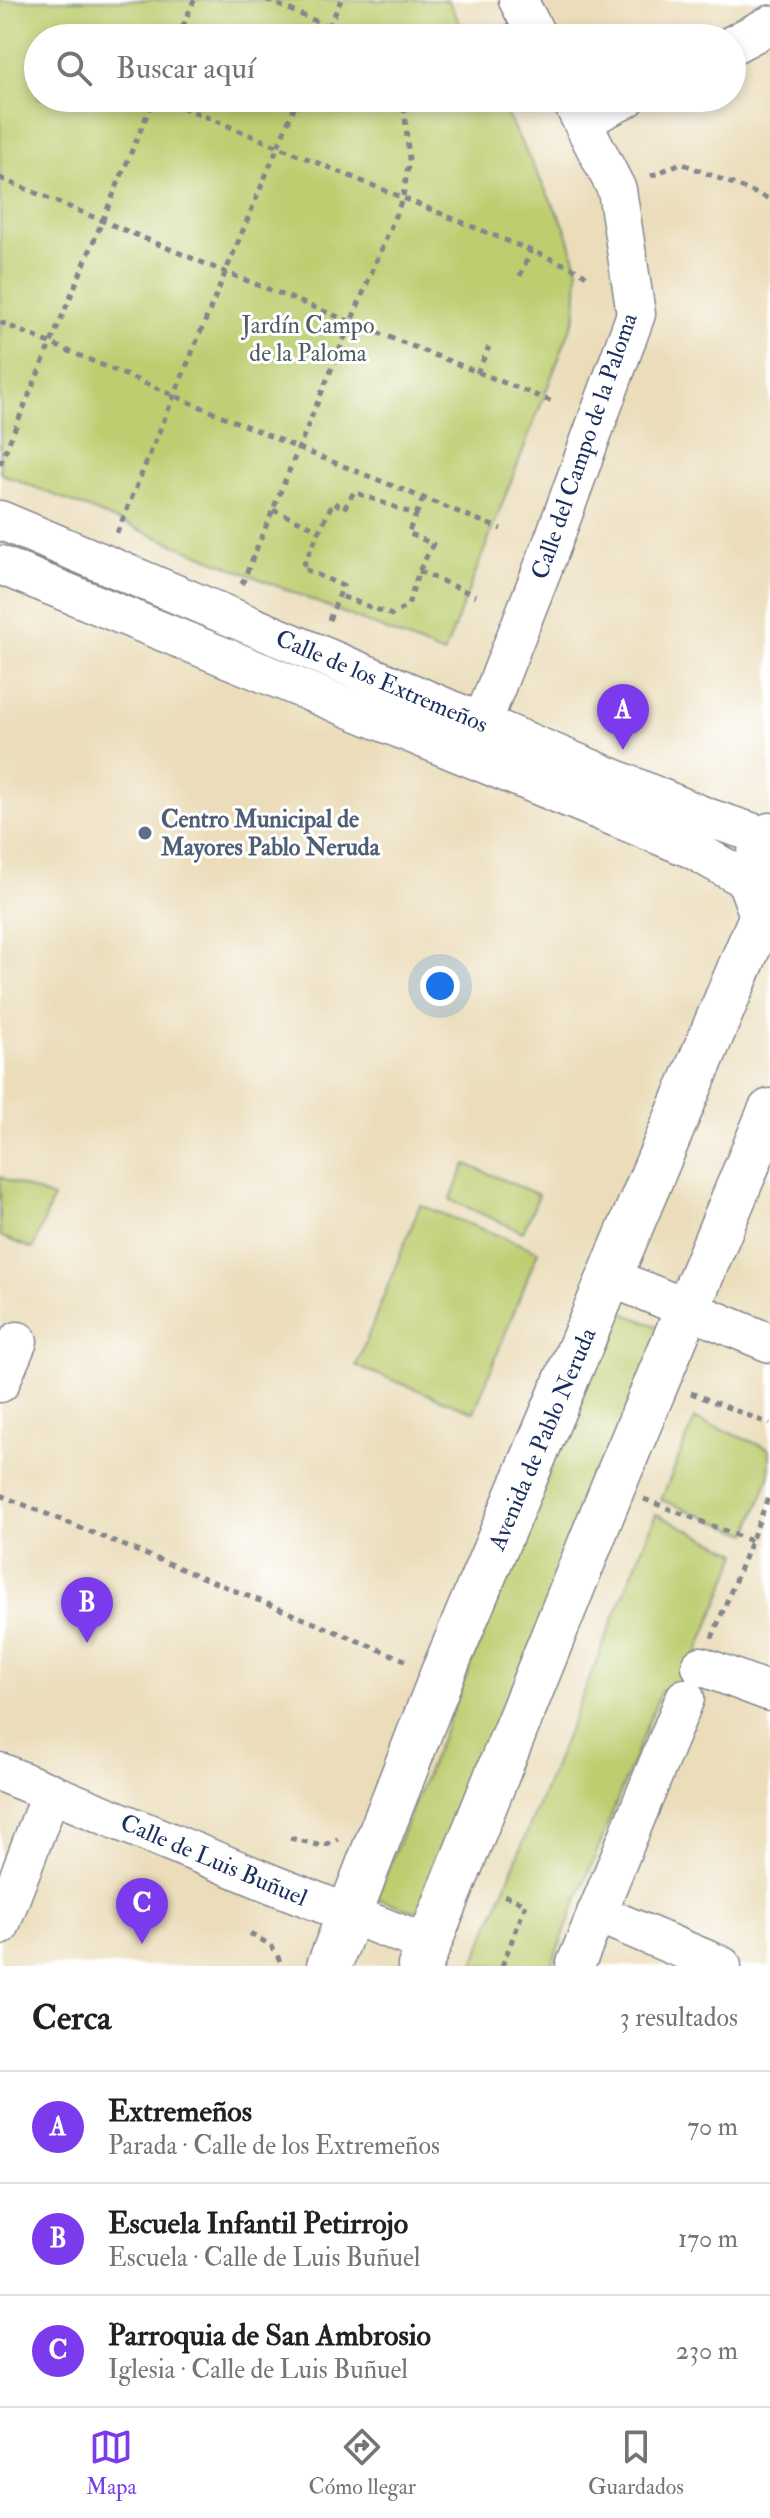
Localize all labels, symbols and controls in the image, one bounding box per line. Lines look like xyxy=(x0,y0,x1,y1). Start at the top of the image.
search box xyxy=(24,24,746,112)
icon: search xyxy=(52,46,96,90)
text: Buscar aquí xyxy=(116,50,255,87)
street label: Calle del Campo de la Paloma xyxy=(524,308,645,583)
park label: Jardín Campo de la Paloma xyxy=(240,310,375,369)
street label: Calle de los Extremeños xyxy=(271,623,493,740)
pin: A xyxy=(597,684,649,750)
place label: Centro Municipal de Mayores Pablo Neruda xyxy=(160,804,381,863)
marker: Centro Municipal de Mayores Pablo Neruda xyxy=(136,824,154,842)
your location xyxy=(420,966,460,1006)
street label: Avenida de Pablo Neruda xyxy=(481,1322,604,1556)
pin: B xyxy=(61,1577,113,1643)
street label: Calle de Luis Buñuel xyxy=(116,1808,312,1912)
pin: C xyxy=(116,1878,168,1944)
text: Cerca xyxy=(32,1997,111,2040)
text: 3 resultados xyxy=(620,2002,738,2034)
text: Extremeños xyxy=(108,2093,252,2130)
text: A xyxy=(50,2111,66,2143)
text: 70 m xyxy=(687,2111,738,2143)
text: Parada · Calle de los Extremeños xyxy=(108,2130,440,2162)
text: Escuela Infantil Petirrojo xyxy=(108,2205,408,2242)
text: B xyxy=(49,2223,67,2255)
text: 170 m xyxy=(678,2223,738,2255)
text: Escuela · Calle de Luis Buñuel xyxy=(108,2242,420,2274)
text: Parroquia de San Ambrosio xyxy=(108,2317,431,2354)
text: C xyxy=(48,2335,68,2367)
text: 230 m xyxy=(676,2335,738,2367)
text: Iglesia · Calle de Luis Buñuel xyxy=(108,2354,408,2386)
tab: Mapa xyxy=(86,2425,136,2501)
tab: Cómo llegar xyxy=(309,2425,416,2501)
tab: Guardados xyxy=(588,2425,684,2501)

